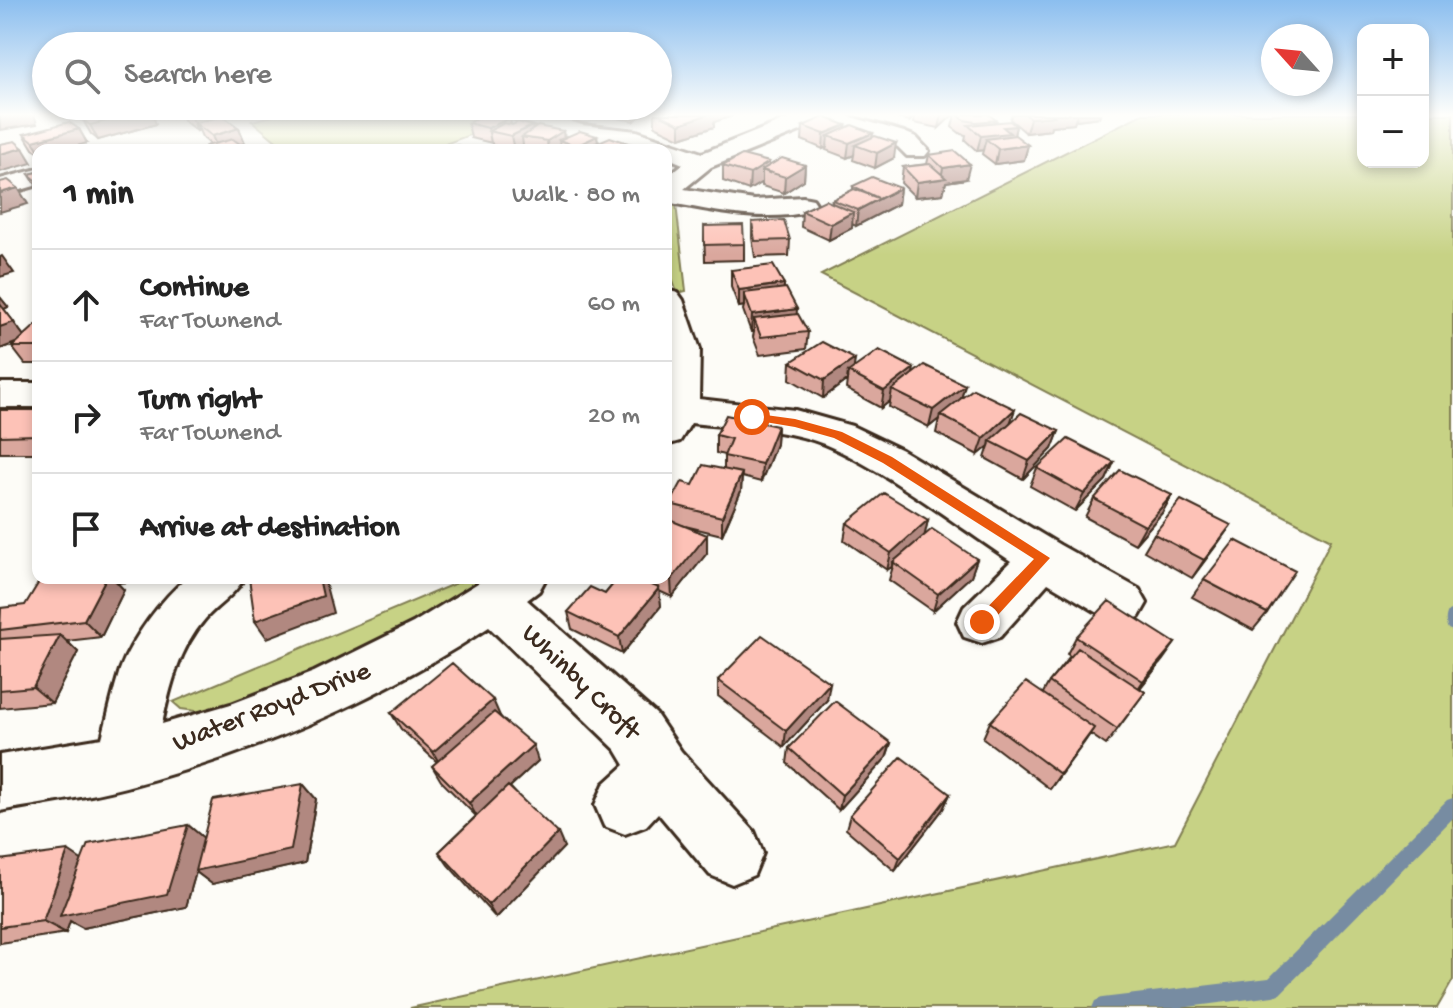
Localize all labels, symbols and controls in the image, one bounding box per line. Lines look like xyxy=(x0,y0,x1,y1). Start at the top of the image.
north arrow xyxy=(1261,24,1333,96)
map controls xyxy=(1357,24,1429,168)
button: + xyxy=(1357,24,1429,96)
search box xyxy=(32,32,672,120)
icon: search xyxy=(60,54,104,98)
text: Search here xyxy=(124,59,272,94)
button: − xyxy=(1357,96,1429,168)
text: 1 min xyxy=(64,176,133,216)
text: Walk · 80 m xyxy=(512,181,640,212)
text: Continue xyxy=(140,272,249,307)
icon: ahead xyxy=(64,283,108,327)
text: 60 m xyxy=(587,290,640,321)
text: Far Townend xyxy=(140,307,280,338)
text: Turn right xyxy=(140,384,260,419)
icon: right xyxy=(64,395,108,439)
route start xyxy=(734,399,770,435)
text: 20 m xyxy=(588,402,640,433)
text: Far Townend xyxy=(140,419,280,450)
icon: arrive xyxy=(64,507,108,551)
text: Arrive at destination xyxy=(140,512,400,547)
route end xyxy=(964,604,1000,640)
street label: Whinby Croft xyxy=(513,618,648,750)
street label: Water Royd Drive xyxy=(169,655,376,761)

